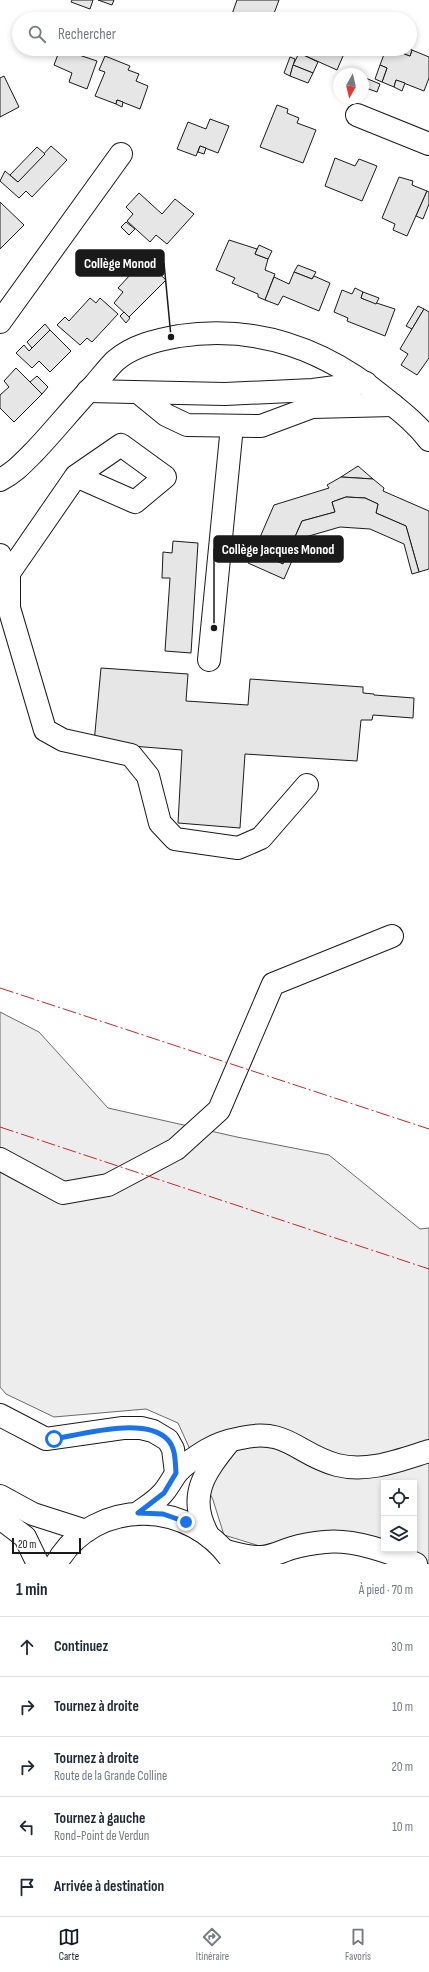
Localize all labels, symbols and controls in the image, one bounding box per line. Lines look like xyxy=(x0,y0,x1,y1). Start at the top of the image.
search box xyxy=(12,12,417,56)
icon: search xyxy=(26,23,48,45)
text: Rechercher xyxy=(58,25,116,44)
north arrow xyxy=(333,68,369,104)
callout: Collège Monod xyxy=(76,250,164,276)
text: Collège Monod xyxy=(84,255,156,272)
callout: Collège Jacques Monod xyxy=(214,536,343,562)
text: Collège Jacques Monod xyxy=(222,541,334,558)
route start xyxy=(45,1430,63,1448)
map controls xyxy=(381,1480,417,1552)
button: locate xyxy=(381,1480,417,1516)
route end xyxy=(177,1513,195,1531)
button: layers xyxy=(381,1516,417,1552)
scale bar xyxy=(12,1536,81,1555)
text: 20 m xyxy=(18,1538,36,1551)
text: 1 min xyxy=(16,1580,48,1600)
text: À pied · 70 m xyxy=(359,1582,413,1598)
icon: ahead xyxy=(16,1636,38,1658)
text: Continuez xyxy=(54,1637,108,1656)
text: 30 m xyxy=(391,1639,413,1655)
icon: right xyxy=(16,1696,38,1718)
text: Tournez à droite xyxy=(54,1697,139,1716)
text: 10 m xyxy=(392,1699,413,1715)
text: Tournez à droite xyxy=(54,1749,139,1768)
icon: right xyxy=(16,1756,38,1778)
text: 20 m xyxy=(391,1759,413,1775)
text: Route de la Grande Colline xyxy=(54,1768,167,1784)
text: Tournez à gauche xyxy=(54,1809,145,1828)
icon: left xyxy=(16,1816,38,1838)
text: 10 m xyxy=(392,1819,413,1835)
text: Rond-Point de Verdun xyxy=(54,1828,149,1844)
icon: arrive xyxy=(16,1876,38,1898)
text: Arrivée à destination xyxy=(54,1877,164,1896)
tab: Carte xyxy=(58,1926,80,1963)
tab: Itinéraire xyxy=(196,1926,229,1963)
tab: Favoris xyxy=(345,1926,371,1963)

